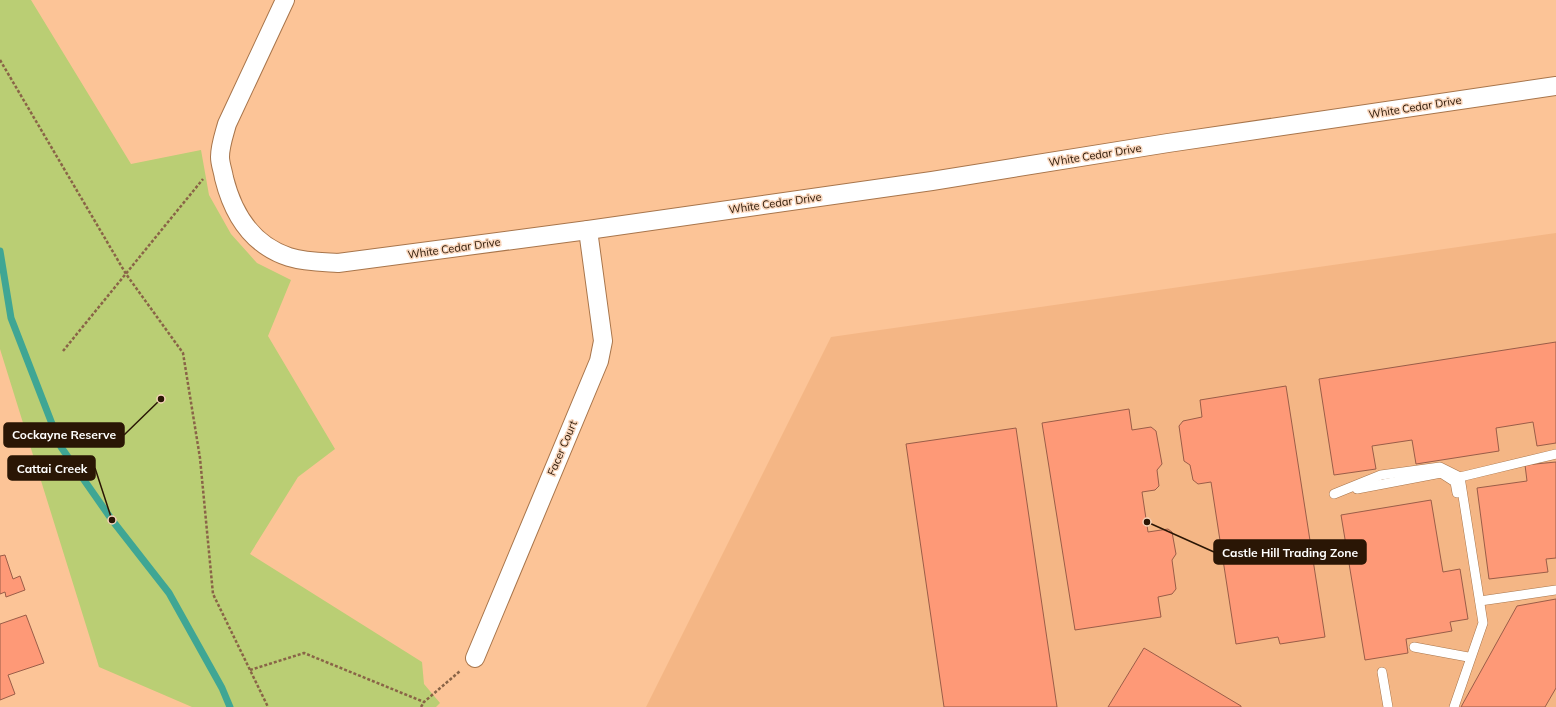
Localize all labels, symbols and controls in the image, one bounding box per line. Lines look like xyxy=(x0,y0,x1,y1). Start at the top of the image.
street label: White Cedar Drive xyxy=(1368,93,1462,121)
street label: White Cedar Drive xyxy=(1048,141,1142,169)
street label: White Cedar Drive xyxy=(728,190,822,216)
street label: White Cedar Drive xyxy=(407,235,501,261)
street label: Facer Court xyxy=(544,418,580,478)
callout: Cockayne Reserve xyxy=(4,423,124,447)
text: Cockayne Reserve xyxy=(12,427,116,442)
callout: Cattai Creek xyxy=(8,456,95,480)
text: Cattai Creek xyxy=(17,461,88,476)
callout: Castle Hill Trading Zone xyxy=(1214,540,1366,564)
text: Castle Hill Trading Zone xyxy=(1222,545,1358,560)

